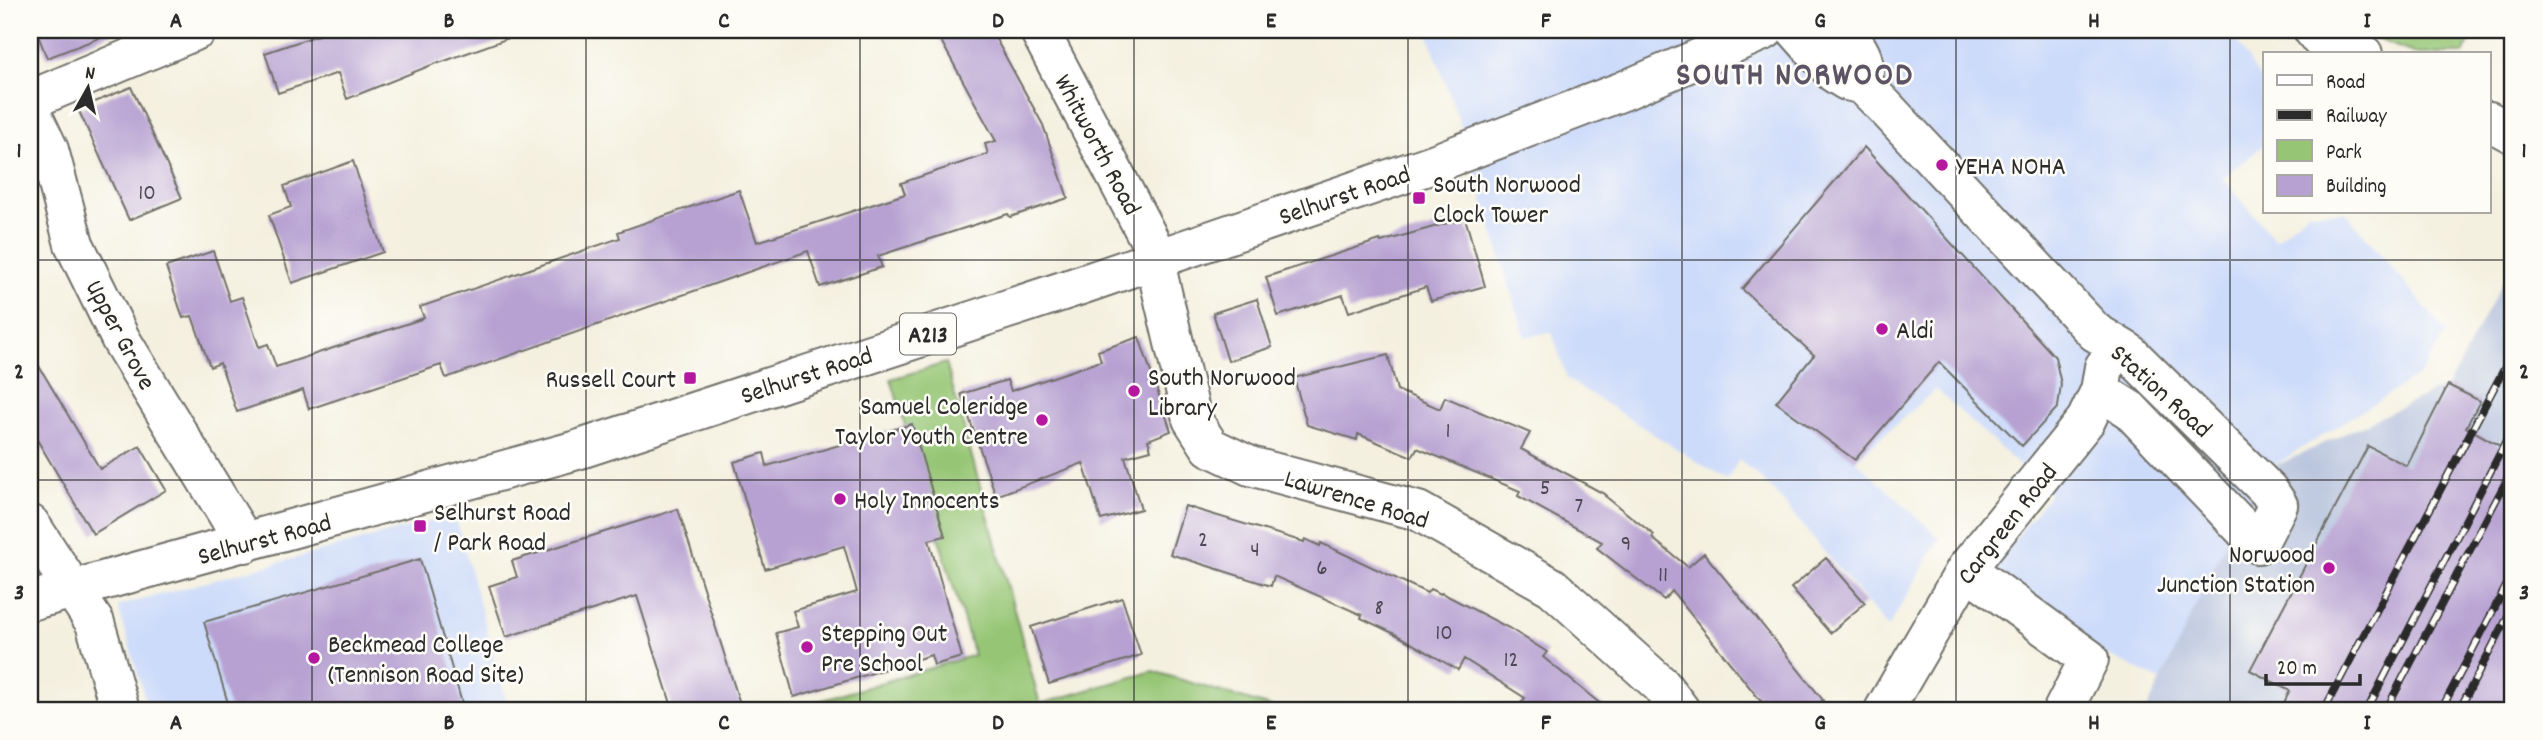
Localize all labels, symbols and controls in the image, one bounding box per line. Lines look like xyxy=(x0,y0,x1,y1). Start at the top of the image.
text: A xyxy=(170,6,182,39)
text: B xyxy=(444,6,455,39)
text: C xyxy=(718,6,730,39)
text: D xyxy=(992,6,1004,39)
text: E xyxy=(1266,6,1277,39)
text: F xyxy=(1541,6,1552,39)
text: G xyxy=(1814,6,1826,39)
text: H xyxy=(2088,6,2100,39)
text: I xyxy=(2363,6,2371,39)
north arrow xyxy=(52,52,122,122)
legend xyxy=(2263,52,2490,214)
district label: SOUTH NORWOOD xyxy=(1676,54,1914,101)
text: N xyxy=(83,61,96,89)
street label: Whitworth Road xyxy=(1043,68,1149,223)
text: Road xyxy=(2326,69,2365,99)
text: Railway xyxy=(2326,103,2387,133)
text: 1 xyxy=(16,136,22,169)
text: 1 xyxy=(2521,136,2527,169)
text: Park xyxy=(2326,139,2362,169)
place label: YEHA NOHA xyxy=(1956,150,2066,187)
marker: YEHA NOHA xyxy=(1934,157,1950,173)
street label: Selhurst Road xyxy=(1274,158,1416,237)
place label: South Norwood Clock Tower xyxy=(1433,168,1581,235)
text: Building xyxy=(2326,173,2386,203)
house number: 10 xyxy=(138,178,156,211)
marker: South Norwood Clock Tower xyxy=(1411,190,1427,206)
street label: Upper Grove xyxy=(74,274,163,397)
road number: A213 xyxy=(900,314,956,354)
place label: Aldi xyxy=(1896,314,1934,351)
marker: Aldi xyxy=(1874,321,1890,337)
street label: Station Road xyxy=(2101,337,2219,448)
street label: Selhurst Road xyxy=(736,339,878,416)
text: 2 xyxy=(14,357,24,390)
text: 2 xyxy=(2519,357,2529,390)
place label: South Norwood Library xyxy=(1148,361,1296,428)
place label: Russell Court xyxy=(546,363,676,400)
marker: Russell Court xyxy=(682,370,698,386)
marker: South Norwood Library xyxy=(1126,383,1142,399)
place label: Samuel Coleridge Taylor Youth Centre xyxy=(835,390,1028,457)
marker: Samuel Coleridge Taylor Youth Centre xyxy=(1034,412,1050,428)
house number: 1 xyxy=(1445,416,1451,449)
street label: Cargreen Road xyxy=(1949,457,2068,594)
street label: Lawrence Road xyxy=(1279,462,1433,541)
house number: 5 xyxy=(1540,473,1550,506)
place label: Holy Innocents xyxy=(854,484,1000,521)
marker: Holy Innocents xyxy=(832,491,848,507)
house number: 7 xyxy=(1575,491,1583,524)
place label: Selhurst Road / Park Road xyxy=(434,496,571,563)
street label: Selhurst Road xyxy=(194,506,336,577)
marker: Selhurst Road / Park Road xyxy=(412,518,428,534)
house number: 2 xyxy=(1198,525,1208,558)
house number: 9 xyxy=(1621,529,1631,562)
house number: 4 xyxy=(1250,535,1260,568)
place label: Norwood Junction Station xyxy=(2157,538,2315,605)
house number: 6 xyxy=(1316,553,1328,586)
house number: 11 xyxy=(1658,560,1668,593)
marker: Norwood Junction Station xyxy=(2321,560,2337,576)
text: 3 xyxy=(14,578,24,611)
text: 3 xyxy=(2519,578,2529,611)
house number: 8 xyxy=(1374,593,1384,626)
place label: Stepping Out Pre School xyxy=(821,617,948,684)
house number: 10 xyxy=(1435,618,1453,651)
place label: Beckmead College (Tennison Road Site) xyxy=(328,628,524,695)
marker: Stepping Out Pre School xyxy=(799,639,815,655)
scale bar xyxy=(2266,642,2361,686)
house number: 12 xyxy=(1503,645,1519,678)
marker: Beckmead College (Tennison Road Site) xyxy=(306,650,322,666)
text: 20 m xyxy=(2277,655,2317,685)
text: A xyxy=(170,708,182,740)
text: B xyxy=(444,708,455,740)
text: C xyxy=(718,708,730,740)
text: D xyxy=(992,708,1004,740)
text: E xyxy=(1266,708,1277,740)
text: F xyxy=(1541,708,1552,740)
text: G xyxy=(1814,708,1826,740)
text: H xyxy=(2088,708,2100,740)
text: I xyxy=(2363,708,2371,740)

